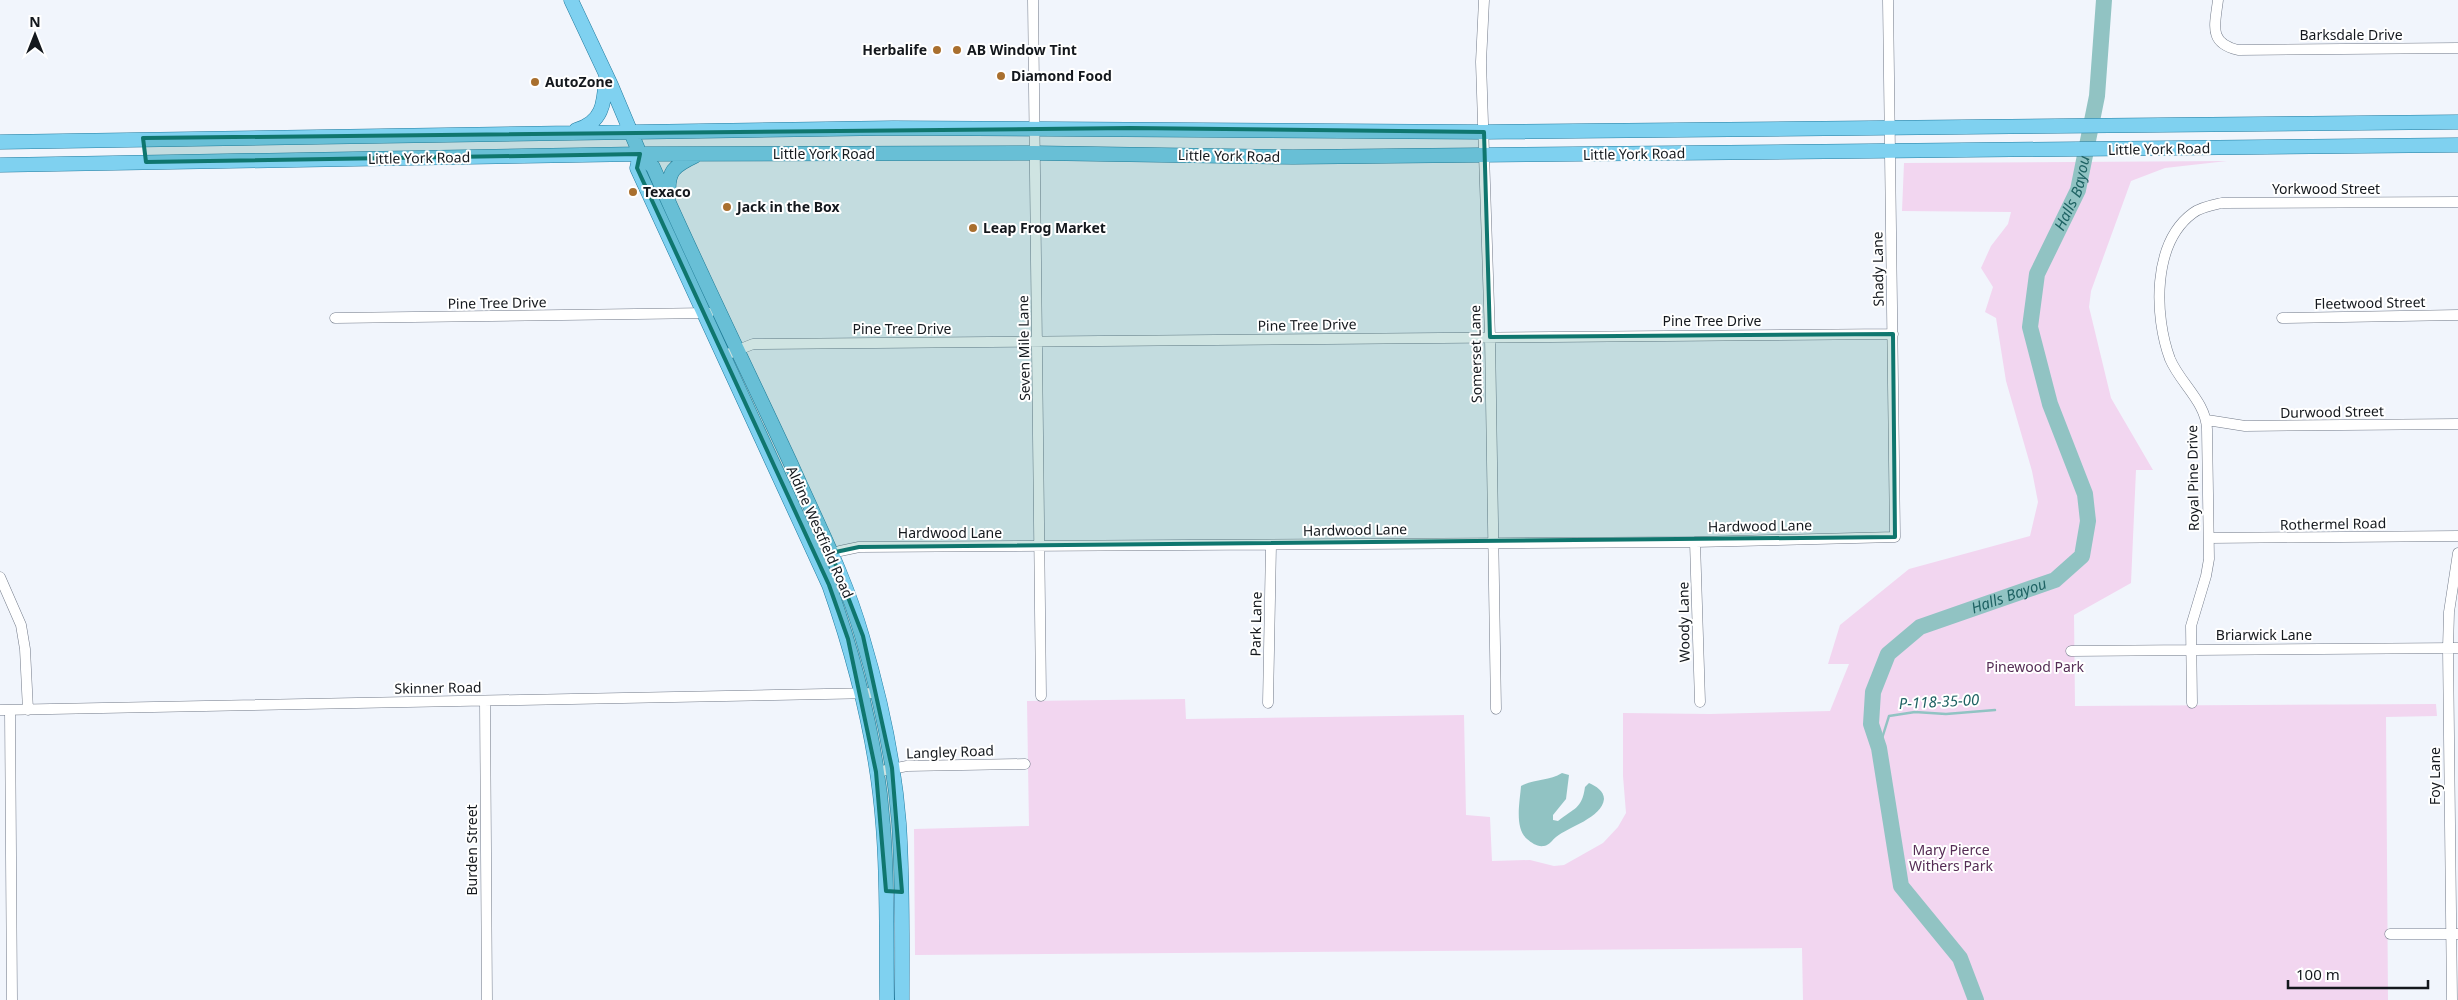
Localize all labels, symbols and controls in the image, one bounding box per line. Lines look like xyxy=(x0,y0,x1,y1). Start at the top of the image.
north arrow xyxy=(10,10,60,60)
text: N xyxy=(29,12,41,31)
street label: Barksdale Drive xyxy=(2299,25,2403,44)
place label: Herbalife xyxy=(862,40,927,59)
place label: AB Window Tint xyxy=(967,40,1077,59)
marker: Herbalife xyxy=(931,44,943,56)
marker: AB Window Tint xyxy=(951,44,963,56)
place label: Diamond Food xyxy=(1011,66,1112,85)
marker: Diamond Food xyxy=(995,70,1007,82)
place label: AutoZone xyxy=(545,72,613,91)
marker: AutoZone xyxy=(529,76,541,88)
street label: Little York Road xyxy=(2108,138,2210,159)
street label: Little York Road xyxy=(1583,143,1685,164)
street label: Little York Road xyxy=(773,144,875,163)
street label: Little York Road xyxy=(1178,145,1280,166)
street label: Little York Road xyxy=(368,147,470,168)
water label: Halls Bayou xyxy=(2049,154,2094,233)
street label: Yorkwood Street xyxy=(2272,179,2380,198)
place label: Texaco xyxy=(643,182,691,201)
marker: Texaco xyxy=(627,186,639,198)
place label: Jack in the Box xyxy=(735,197,840,216)
marker: Jack in the Box xyxy=(721,201,733,213)
place label: Leap Frog Market xyxy=(983,218,1106,237)
marker: Leap Frog Market xyxy=(967,222,979,234)
street label: Shady Lane xyxy=(1867,231,1888,307)
street label: Pine Tree Drive xyxy=(447,292,547,313)
street label: Fleetwood Street xyxy=(2314,292,2426,313)
street label: Seven Mile Lane xyxy=(1013,295,1034,401)
street label: Somerset Lane xyxy=(1465,305,1486,403)
street label: Pine Tree Drive xyxy=(1663,311,1762,330)
street label: Pine Tree Drive xyxy=(1257,314,1357,335)
street label: Pine Tree Drive xyxy=(853,319,952,338)
street label: Durwood Street xyxy=(2280,401,2384,422)
street label: Royal Pine Drive xyxy=(2182,425,2203,531)
street label: Aldine Westfield Road xyxy=(783,463,858,601)
street label: Rothermel Road xyxy=(2280,513,2386,534)
street label: Hardwood Lane xyxy=(1708,515,1812,536)
street label: Hardwood Lane xyxy=(1303,519,1407,540)
street label: Hardwood Lane xyxy=(898,523,1002,542)
water label: Halls Bayou xyxy=(1968,573,2049,617)
street label: Woody Lane xyxy=(1673,581,1694,663)
street label: Park Lane xyxy=(1245,591,1266,657)
street label: Briarwick Lane xyxy=(2216,625,2312,644)
park label: Pinewood Park xyxy=(1986,657,2085,676)
street label: Skinner Road xyxy=(394,677,482,698)
water label: P-118-35-00 xyxy=(1898,689,1980,713)
street label: Langley Road xyxy=(906,740,994,763)
street label: Foy Lane xyxy=(2425,747,2444,805)
street label: Burden Street xyxy=(462,804,481,896)
park label: Mary Pierce Withers Park xyxy=(1909,840,1993,875)
scale bar xyxy=(2288,958,2428,990)
text: 100 m xyxy=(2296,964,2340,984)

